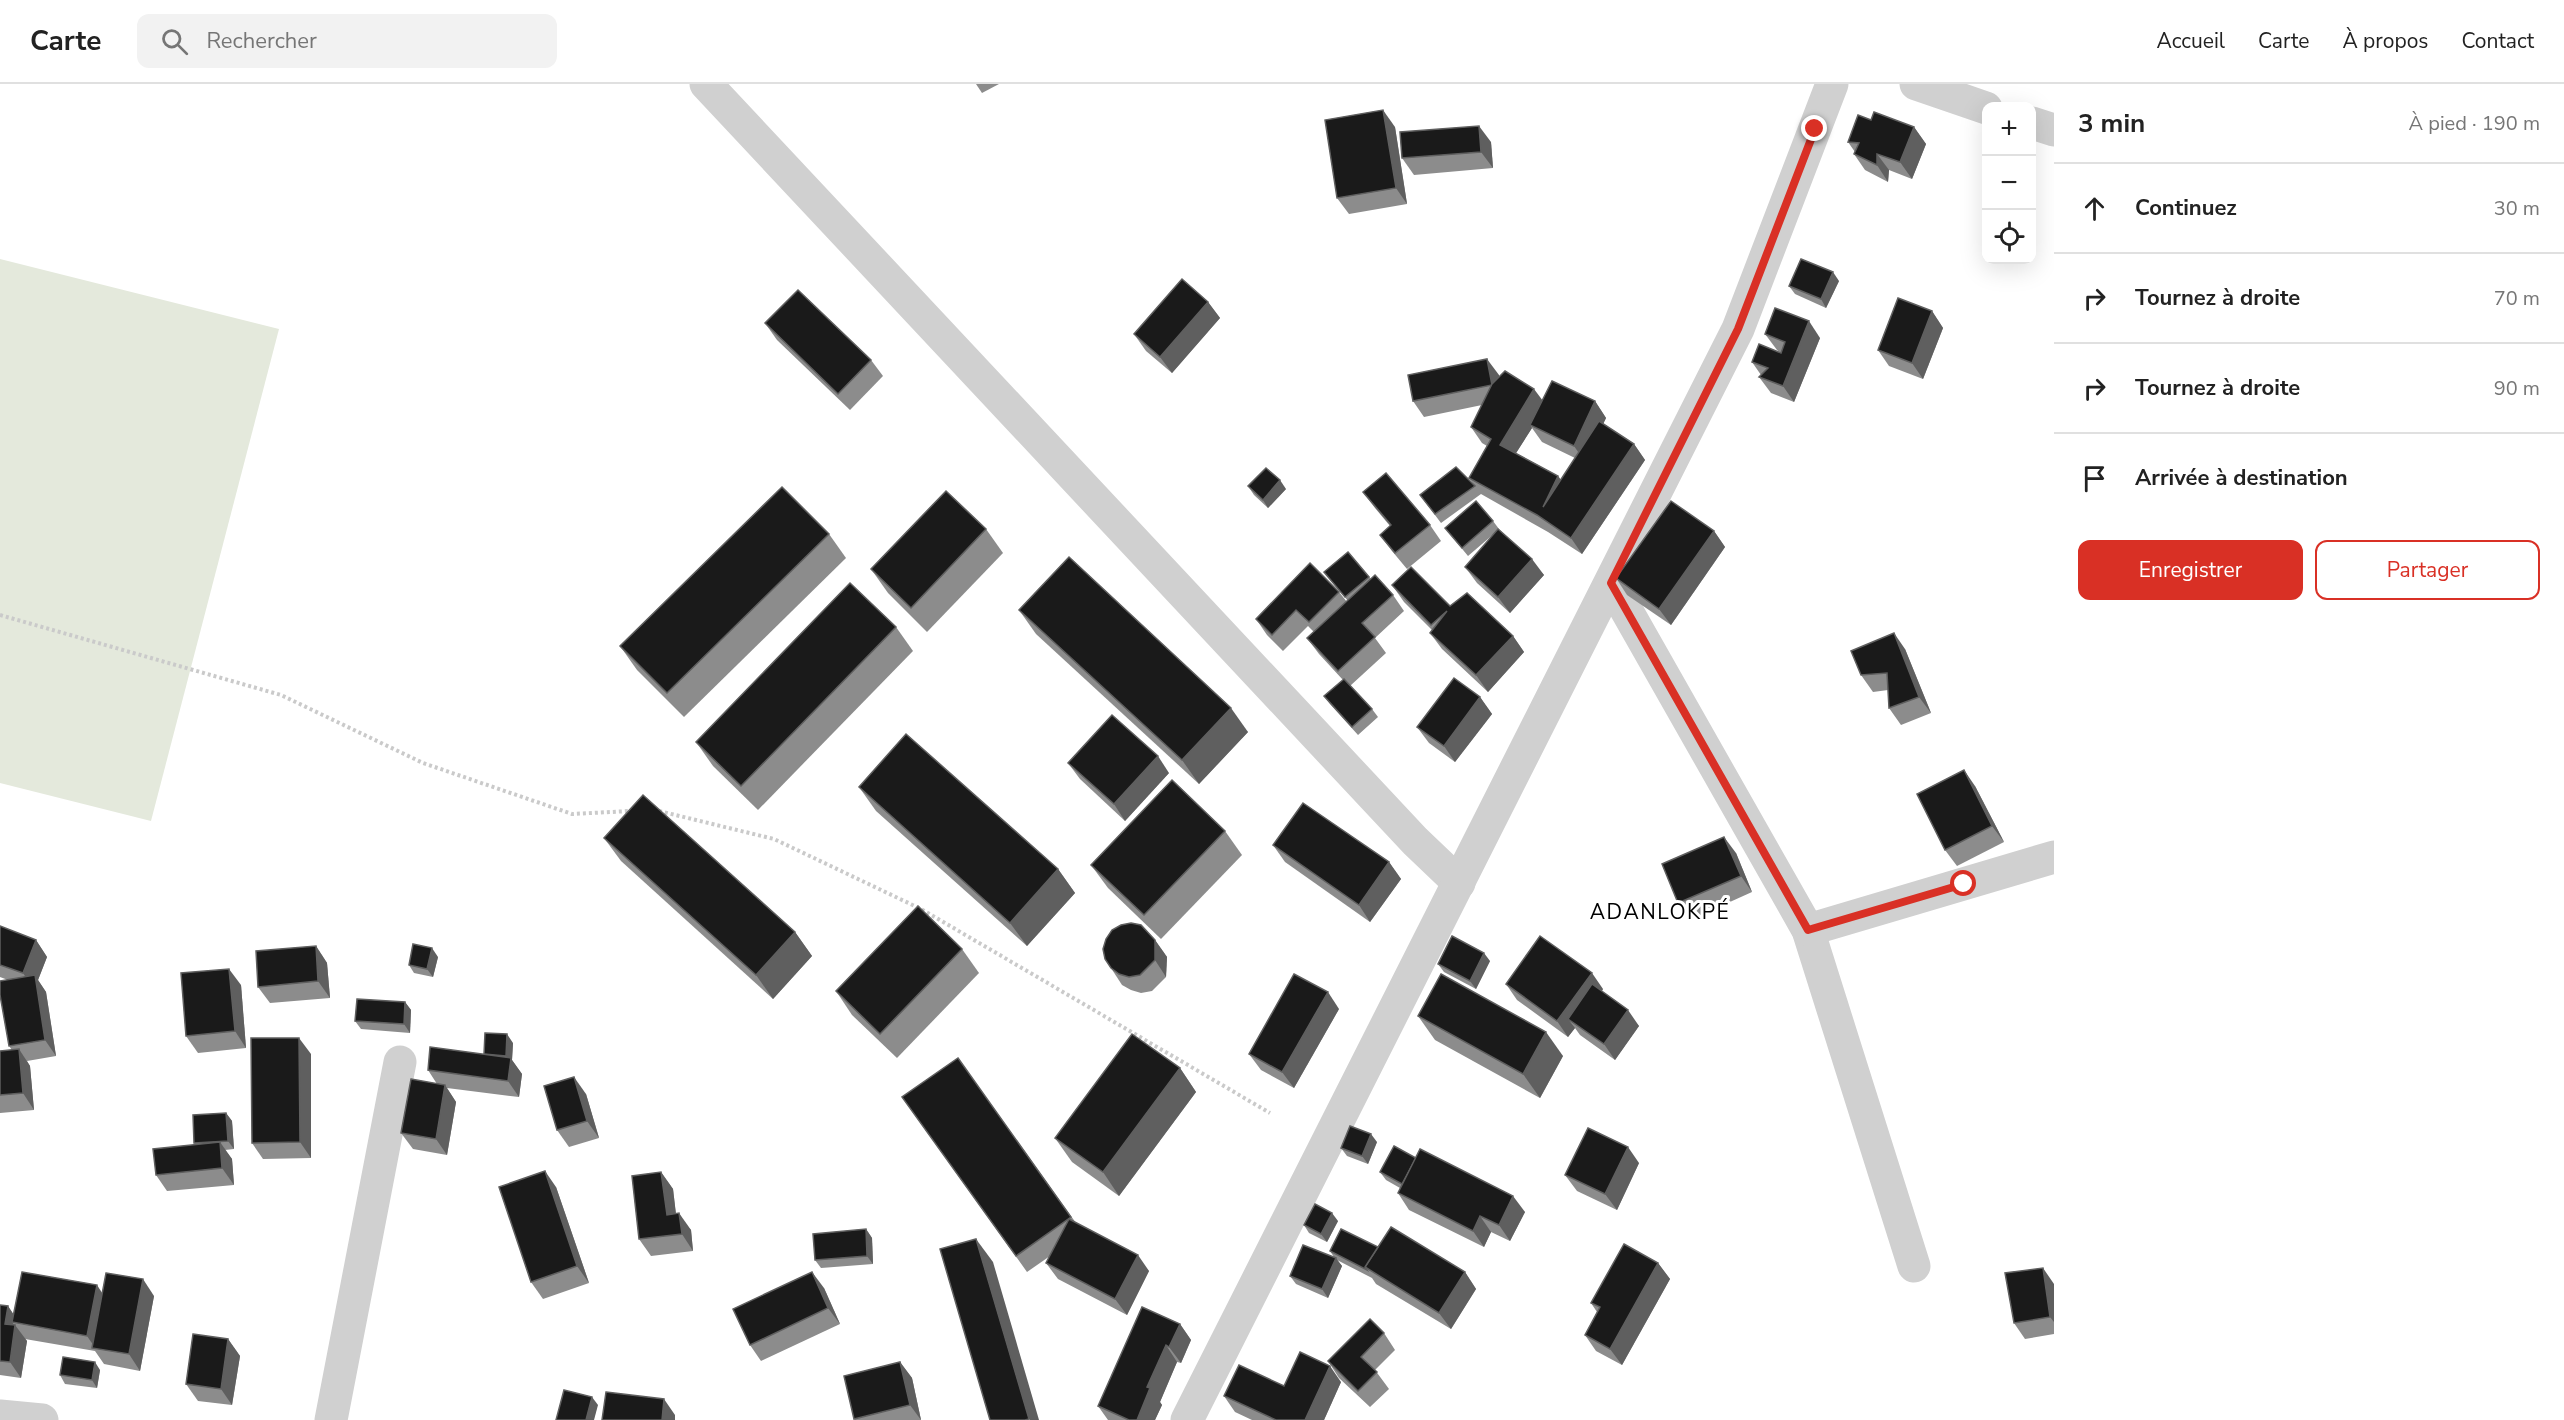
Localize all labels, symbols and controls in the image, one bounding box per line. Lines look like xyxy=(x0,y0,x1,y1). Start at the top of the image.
search box xyxy=(137,14,557,68)
text: Carte xyxy=(30,22,101,60)
icon: search xyxy=(158,25,191,58)
text: Rechercher xyxy=(206,26,317,56)
text: Accueil xyxy=(2156,27,2225,55)
text: Carte xyxy=(2258,27,2309,55)
text: À propos xyxy=(2342,27,2428,55)
text: Contact xyxy=(2461,27,2534,55)
map controls xyxy=(1982,102,2036,264)
button: + xyxy=(1982,102,2036,156)
text: 3 min xyxy=(2078,106,2145,141)
text: À pied · 190 m xyxy=(2409,110,2540,137)
route end xyxy=(1801,115,1827,141)
button: − xyxy=(1982,156,2036,210)
icon: ahead xyxy=(2078,192,2111,225)
text: Continuez xyxy=(2135,193,2237,223)
text: 30 m xyxy=(2494,195,2540,222)
button: locate xyxy=(1982,210,2036,264)
icon: right xyxy=(2078,282,2111,315)
text: Tournez à droite xyxy=(2135,283,2300,313)
text: 70 m xyxy=(2494,285,2540,312)
icon: right xyxy=(2078,372,2111,405)
text: Tournez à droite xyxy=(2135,373,2300,403)
text: 90 m xyxy=(2494,375,2540,402)
icon: arrive xyxy=(2078,462,2111,495)
text: Arrivée à destination xyxy=(2135,463,2348,493)
button: Enregistrer xyxy=(2078,540,2303,600)
button: Partager xyxy=(2315,540,2540,600)
route start xyxy=(1950,870,1976,896)
district label: ADANLOKPÉ xyxy=(1590,898,1730,926)

